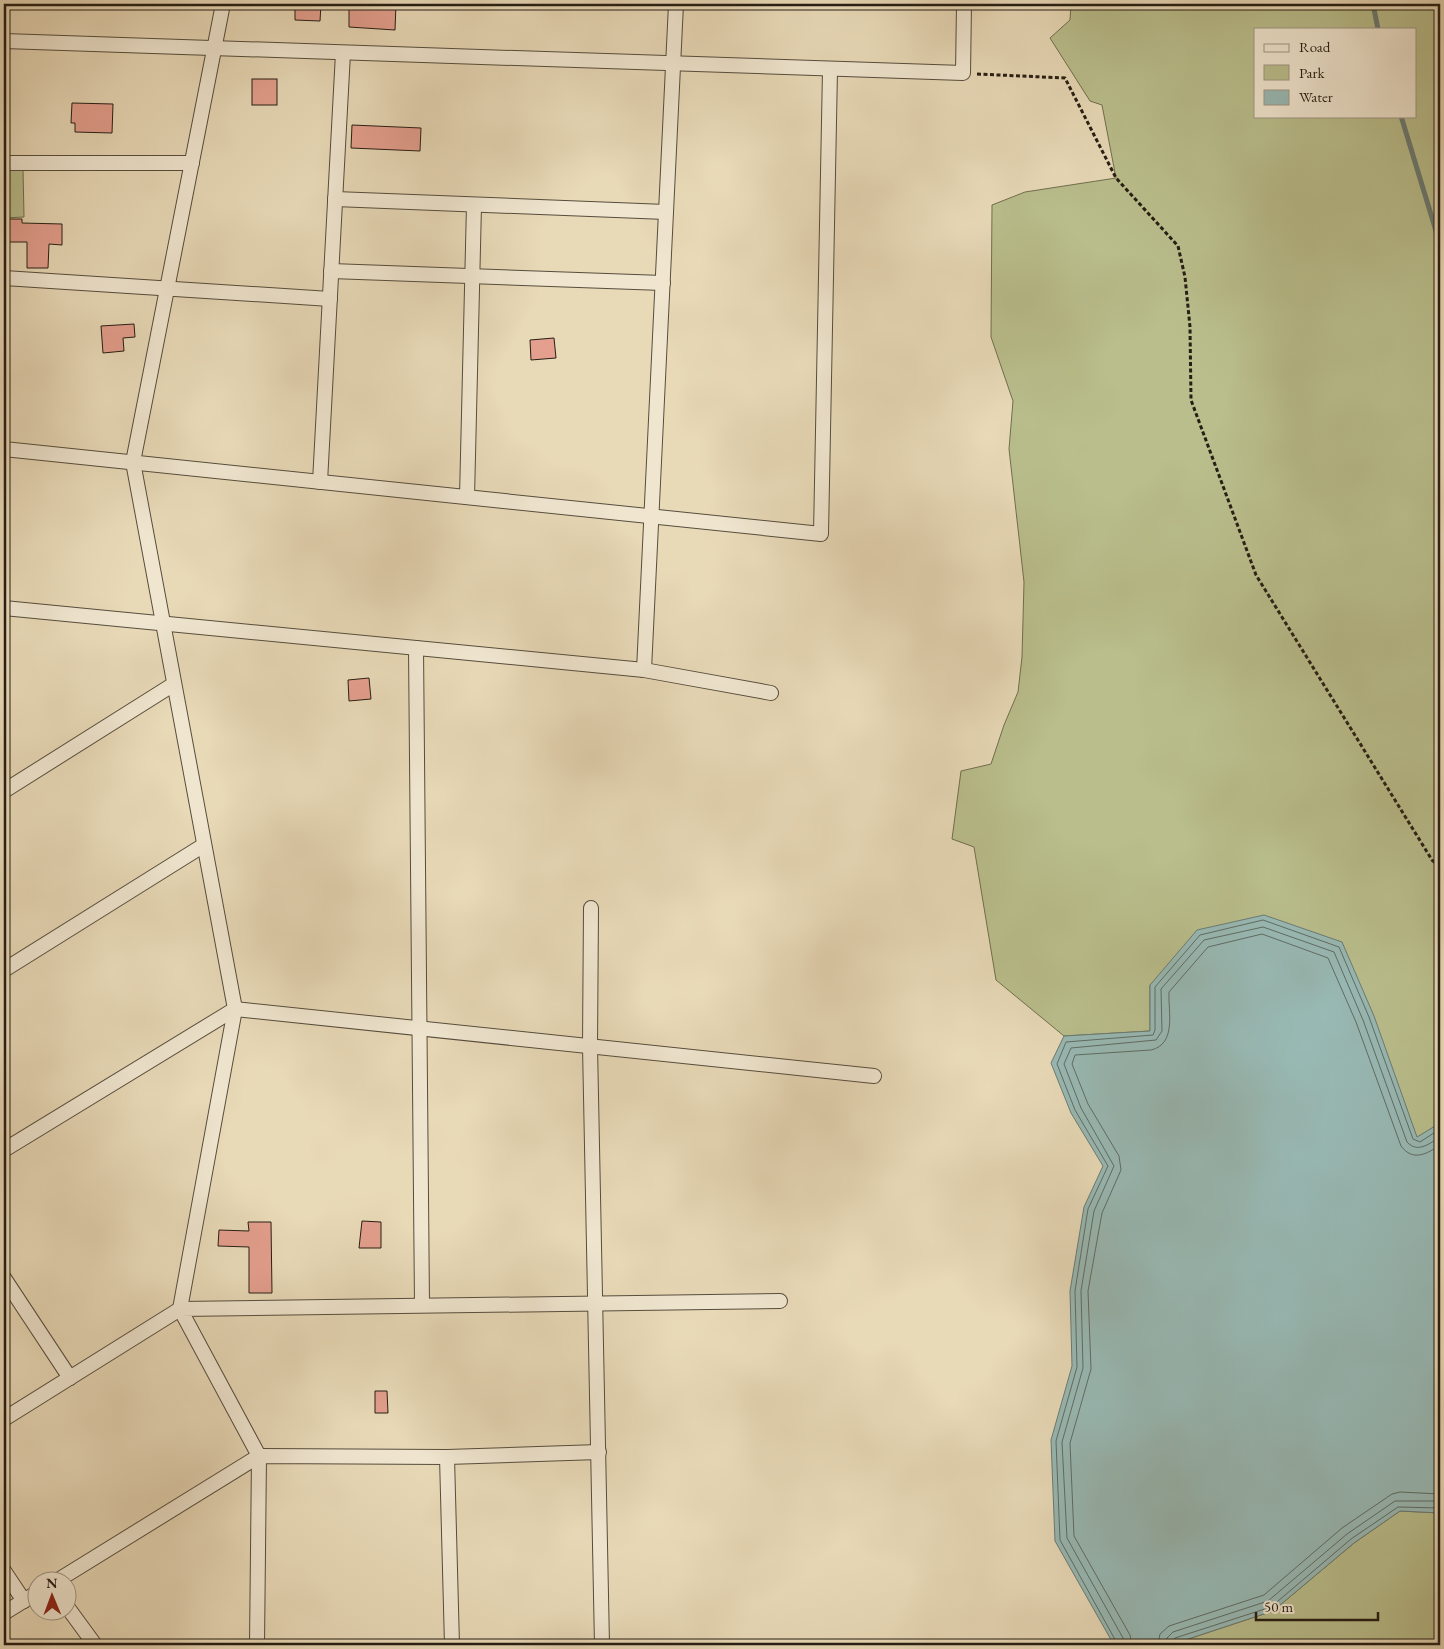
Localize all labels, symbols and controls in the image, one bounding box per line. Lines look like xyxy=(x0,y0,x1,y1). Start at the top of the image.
legend xyxy=(1254,28,1416,118)
text: Road xyxy=(1299,37,1331,56)
text: Park xyxy=(1299,63,1326,82)
text: Water xyxy=(1299,87,1333,106)
north arrow xyxy=(28,1572,78,1622)
text: N xyxy=(46,1574,58,1592)
scale bar xyxy=(1256,1589,1379,1621)
text: 50 m xyxy=(1264,1597,1293,1616)

